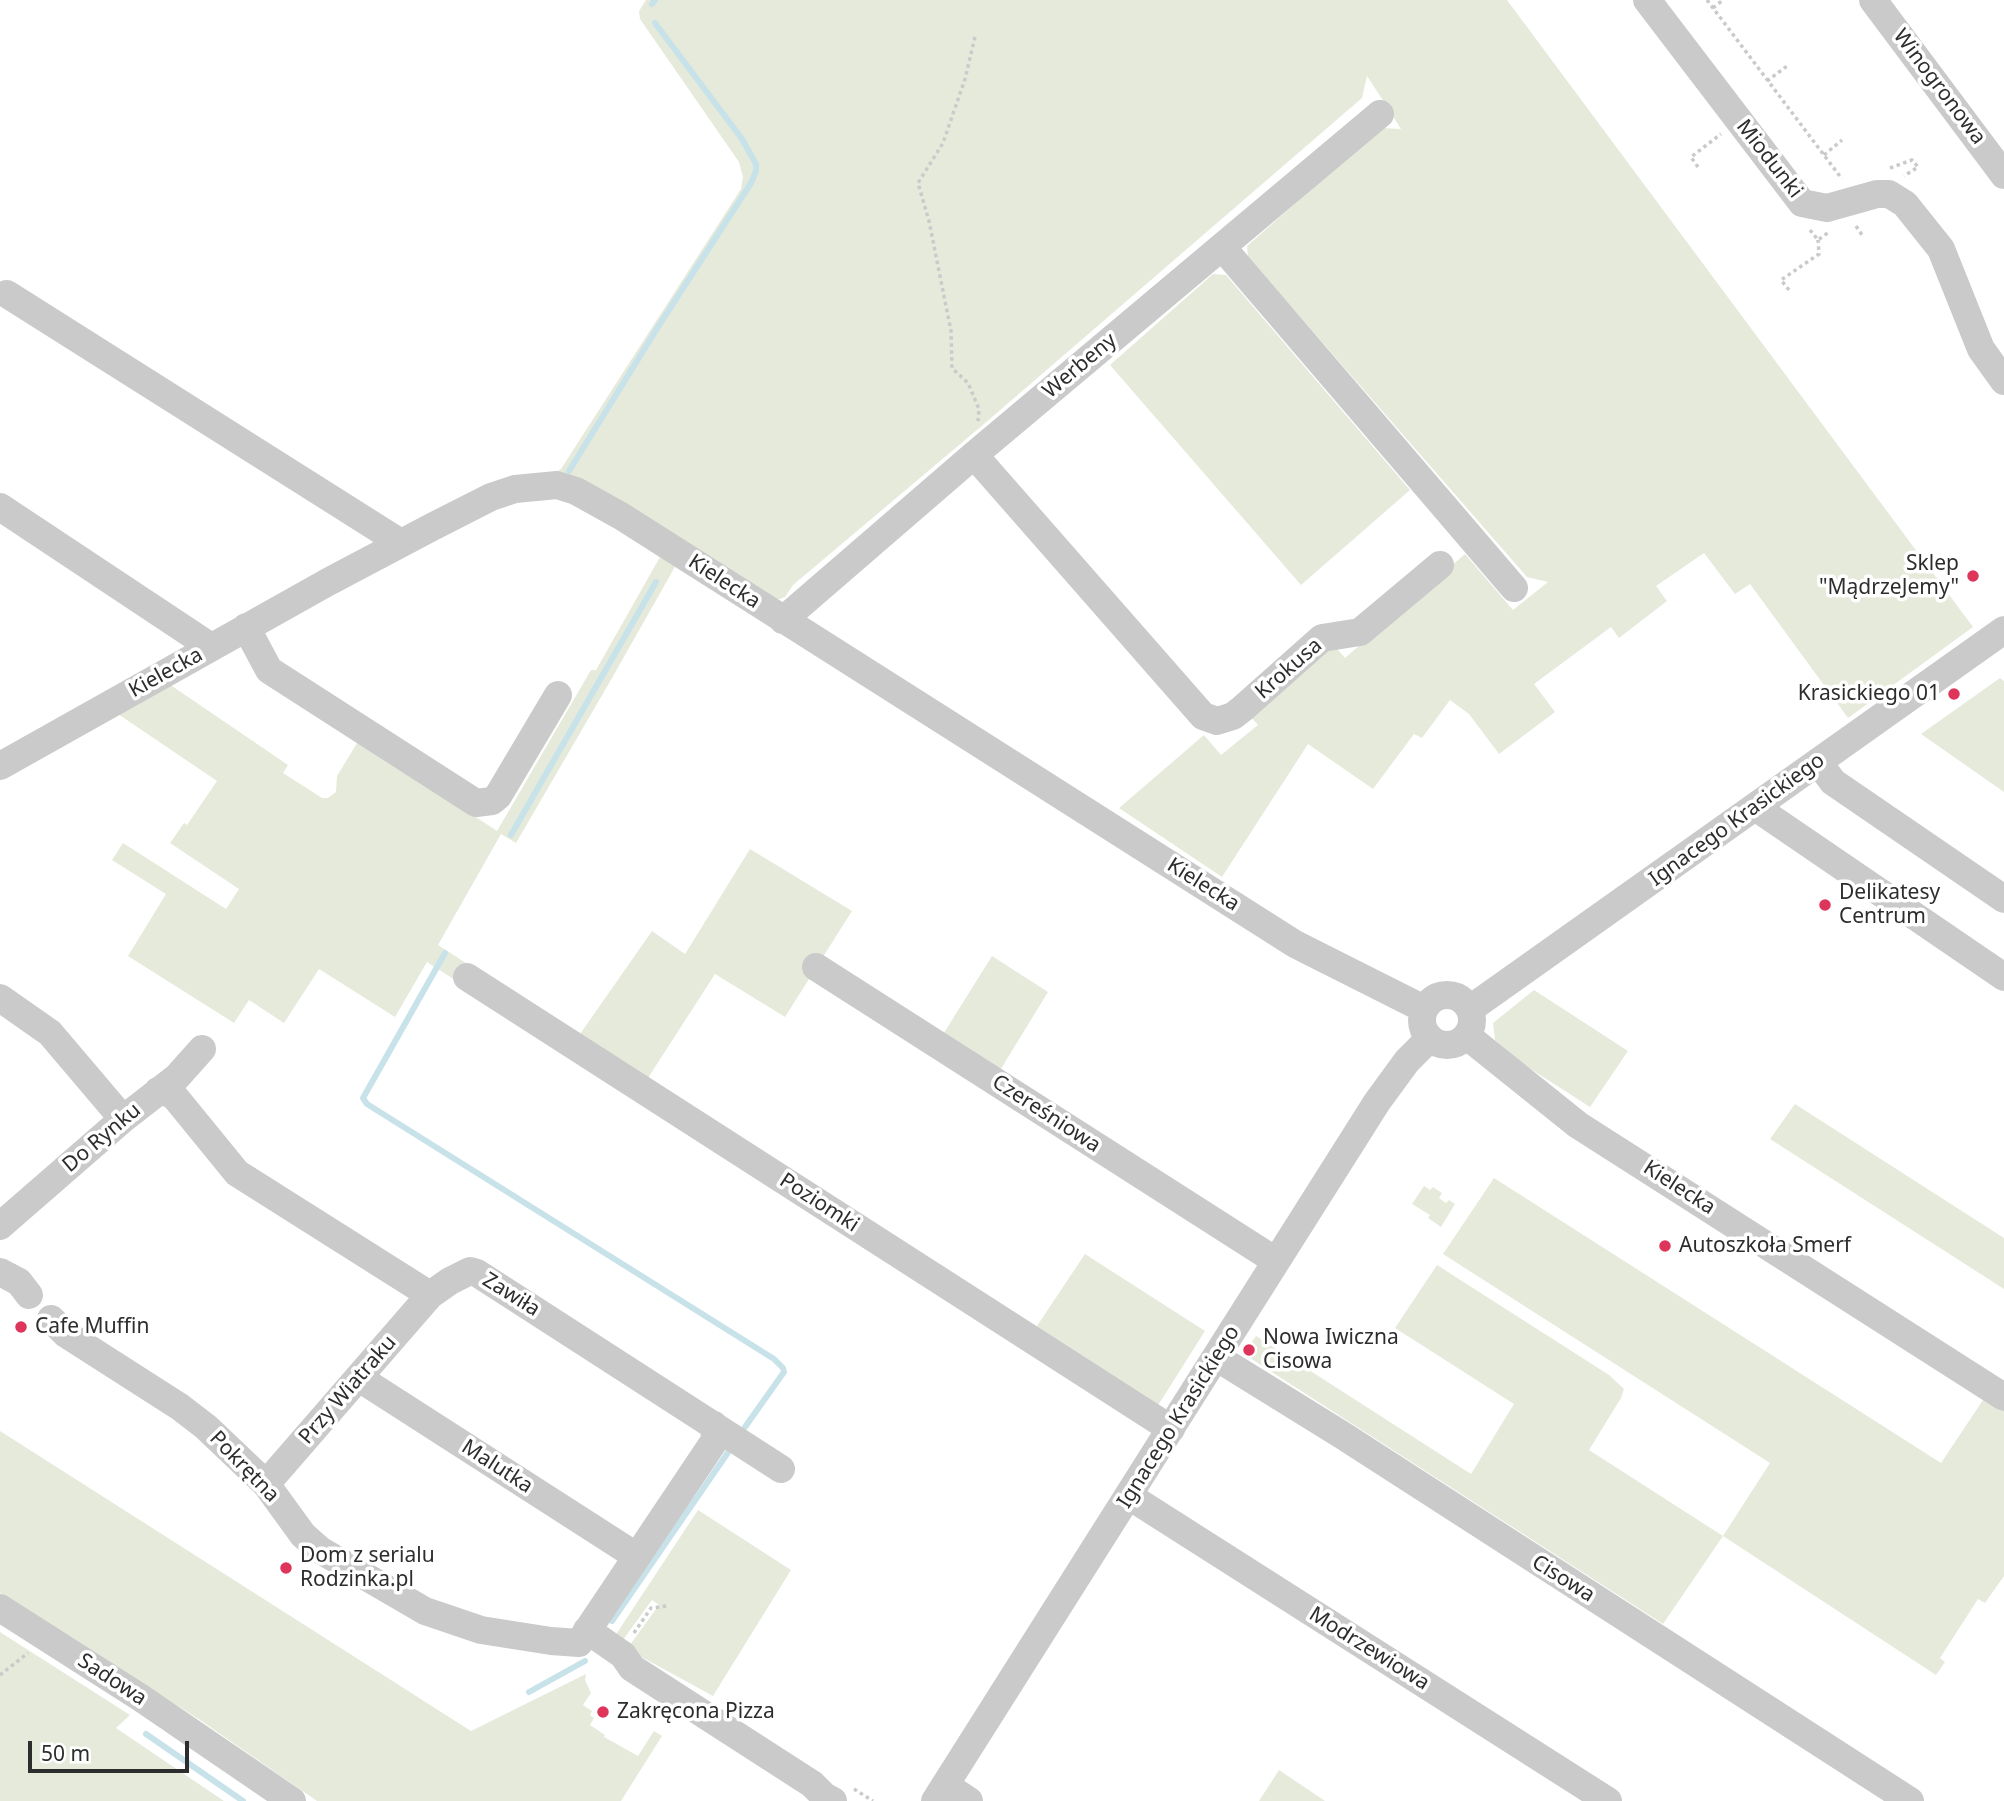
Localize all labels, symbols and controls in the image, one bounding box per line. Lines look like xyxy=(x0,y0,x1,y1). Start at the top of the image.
street label: Winogronowa xyxy=(1887,24,1991,150)
street label: Miodunki xyxy=(1731,115,1807,203)
street label: Werbeny xyxy=(1038,328,1122,404)
street label: Kielecka xyxy=(683,549,765,615)
place label: Sklep "MądrzeJemy" xyxy=(1819,551,1959,601)
marker: Sklep "MądrzeJemy" xyxy=(1965,568,1981,584)
street label: Krokusa xyxy=(1251,633,1327,705)
street label: Kielecka xyxy=(125,642,207,704)
place label: Krasickiego 01 xyxy=(1798,681,1940,707)
marker: Krasickiego 01 xyxy=(1946,686,1962,702)
street label: Ignacego Krasickiego xyxy=(1644,748,1830,892)
street label: Kielecka xyxy=(1162,853,1244,917)
place label: Delikatesy Centrum xyxy=(1839,880,1940,930)
marker: Delikatesy Centrum xyxy=(1817,897,1833,913)
street label: Czereśniowa xyxy=(987,1070,1105,1158)
street label: Do Rynku xyxy=(58,1098,146,1178)
street label: Kielecka xyxy=(1638,1155,1720,1221)
street label: Poziomki xyxy=(775,1168,863,1238)
place label: Autoszkoła Smerf xyxy=(1679,1233,1851,1259)
marker: Autoszkoła Smerf xyxy=(1657,1238,1673,1254)
street label: Zawiła xyxy=(478,1268,544,1322)
place label: Cafe Muffin xyxy=(35,1314,149,1340)
marker: Cafe Muffin xyxy=(13,1319,29,1335)
street label: Ignacego Krasickiego xyxy=(1113,1321,1245,1513)
place label: Nowa Iwiczna Cisowa xyxy=(1263,1325,1399,1375)
street label: Przy Wiatraku xyxy=(294,1330,402,1450)
marker: Nowa Iwiczna Cisowa xyxy=(1241,1342,1257,1358)
street label: Pokrętna xyxy=(204,1426,284,1508)
street label: Malutka xyxy=(457,1435,537,1499)
place label: Dom z serialu Rodzinka.pl xyxy=(300,1543,435,1593)
street label: Cisowa xyxy=(1527,1550,1599,1608)
marker: Dom z serialu Rodzinka.pl xyxy=(278,1560,294,1576)
street label: Modrzewiowa xyxy=(1304,1602,1434,1696)
street label: Sadowa xyxy=(73,1649,151,1711)
place label: Zakręcona Pizza xyxy=(617,1699,775,1725)
marker: Zakręcona Pizza xyxy=(595,1704,611,1720)
scale bar xyxy=(32,1728,192,1772)
text: 50 m xyxy=(41,1739,90,1767)

